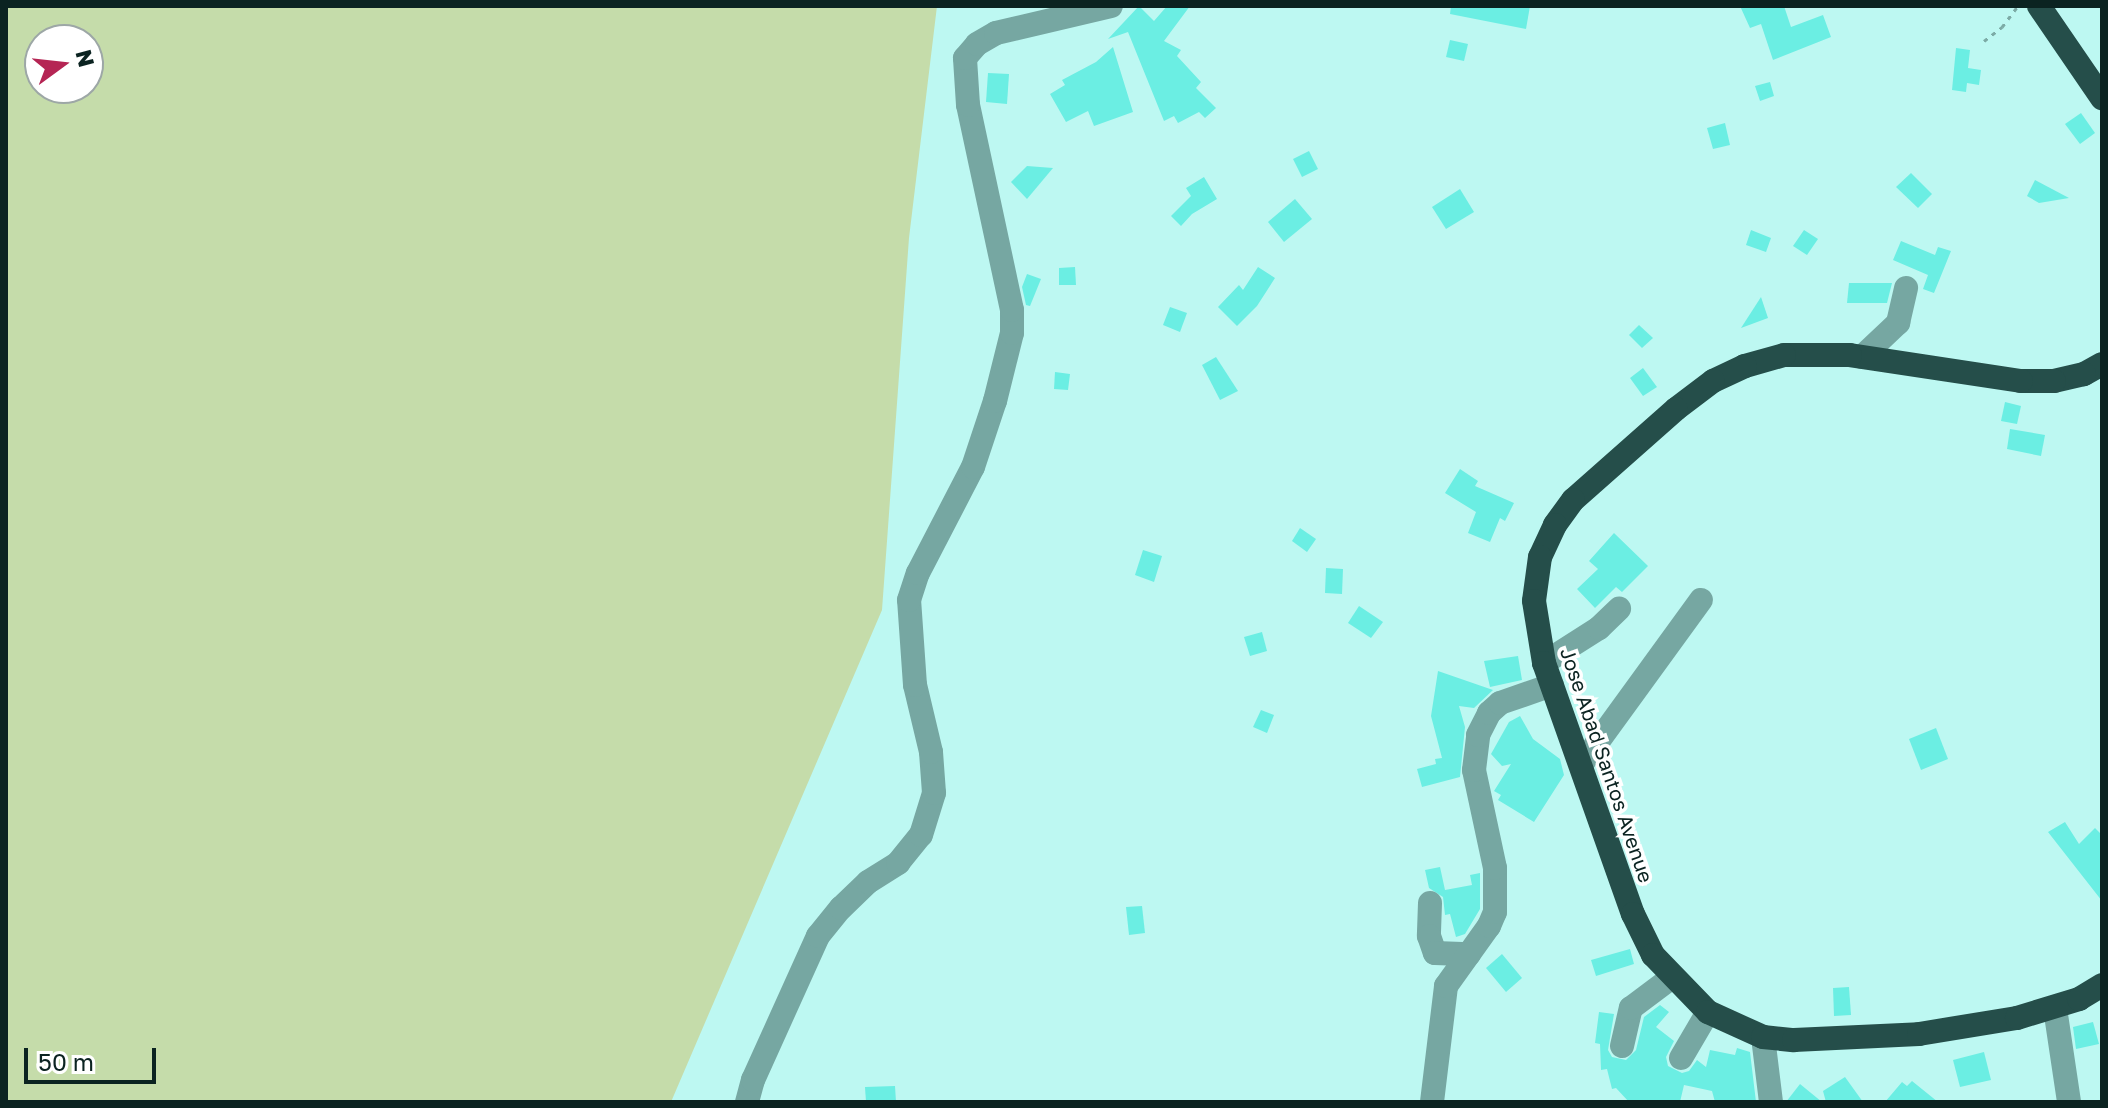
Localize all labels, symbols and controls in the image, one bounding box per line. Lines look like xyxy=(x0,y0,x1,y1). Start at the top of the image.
north arrow xyxy=(24,24,104,104)
text: N xyxy=(71,47,101,70)
street label: Jose Abad Santos Avenue xyxy=(1555,644,1659,886)
scale bar xyxy=(28,1032,160,1082)
text: 50 m xyxy=(38,1047,94,1076)

